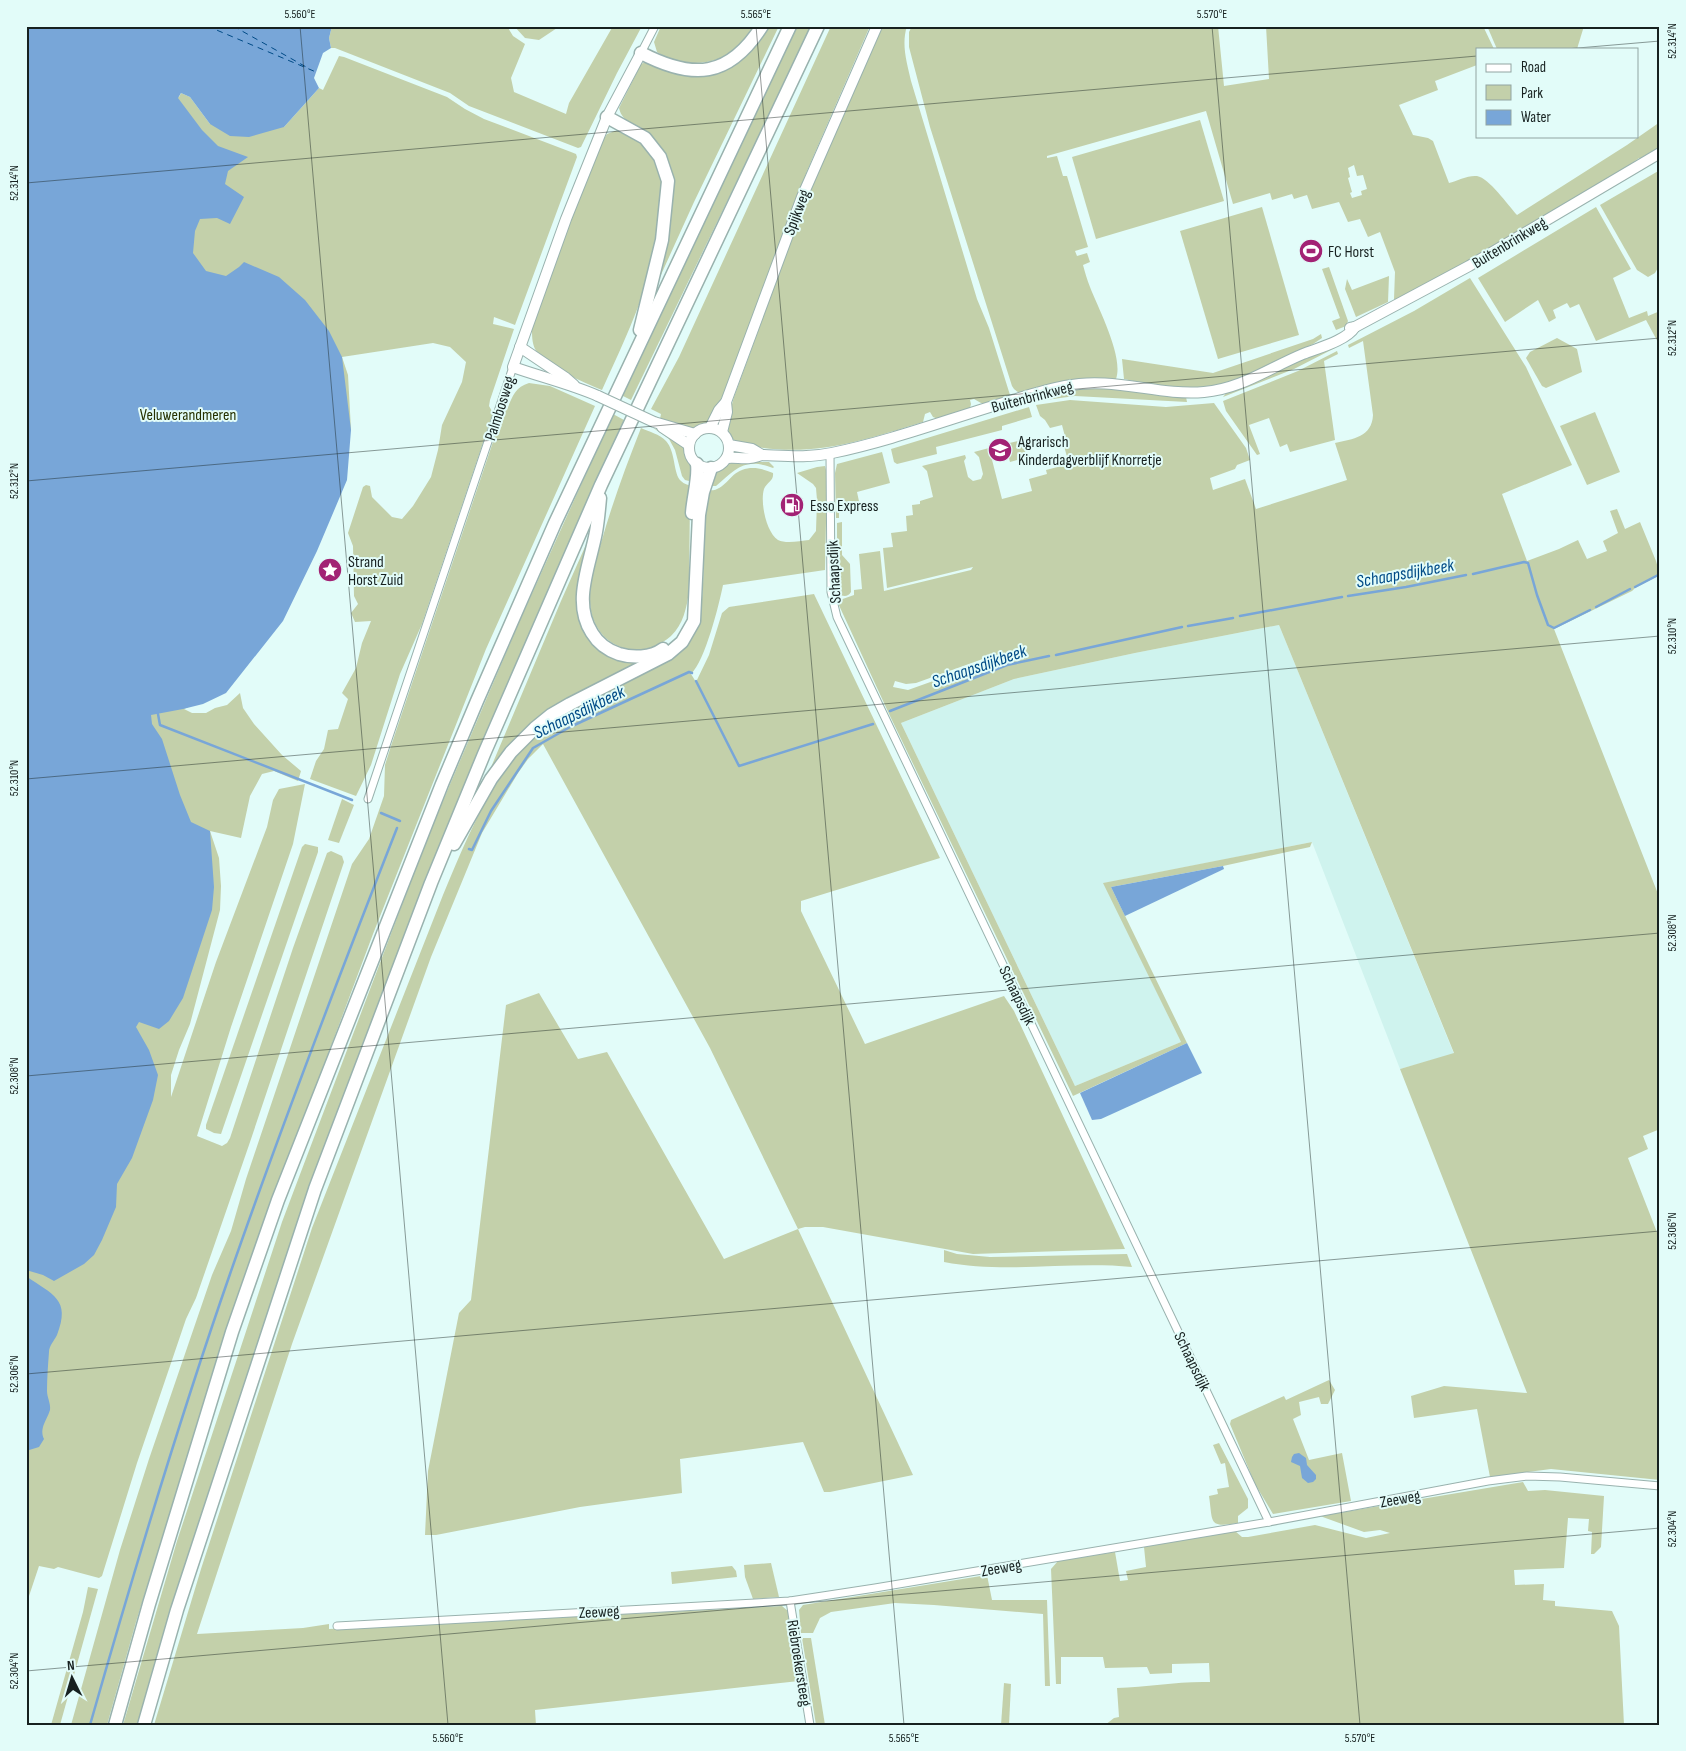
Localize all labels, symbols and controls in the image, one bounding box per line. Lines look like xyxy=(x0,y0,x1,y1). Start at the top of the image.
text: 5.560°E xyxy=(285,7,316,22)
text: 5.565°E xyxy=(741,7,771,22)
text: 5.570°E xyxy=(1197,7,1227,22)
text: 52.314°N xyxy=(1665,23,1680,59)
legend xyxy=(1476,48,1638,138)
text: Road xyxy=(1521,58,1546,77)
text: Park xyxy=(1521,84,1543,103)
text: Water xyxy=(1521,108,1552,127)
text: 52.314°N xyxy=(7,165,22,201)
street label: Spijkweg xyxy=(780,187,815,238)
street label: Buitenbrinkweg xyxy=(1469,214,1551,273)
sports icon: FC Horst xyxy=(1298,238,1324,264)
place label: FC Horst xyxy=(1328,243,1374,262)
text: 52.312°N xyxy=(1665,320,1680,356)
street label: Palmbosweg xyxy=(481,374,520,443)
street label: Buitenbrinkweg xyxy=(989,377,1075,417)
park label: Veluwerandmeren xyxy=(140,406,236,425)
place label: Agrarisch Kinderdagverblijf Knorretje xyxy=(1017,433,1162,470)
school or university icon: Agrarisch Kinderdagverblijf Knorretje xyxy=(987,437,1013,463)
text: 52.312°N xyxy=(7,463,22,499)
fuel station icon: Esso Express xyxy=(779,492,805,518)
place label: Esso Express xyxy=(810,497,879,516)
street label: Schaapsdijk xyxy=(823,540,846,604)
place label: Strand Horst Zuid xyxy=(348,553,403,590)
water label: Schaapsdijkbeek xyxy=(1355,554,1457,592)
place icon: Strand Horst Zuid xyxy=(317,557,343,583)
text: 52.310°N xyxy=(1665,618,1680,654)
water label: Schaapsdijkbeek xyxy=(929,640,1031,692)
water label: Schaapsdijkbeek xyxy=(530,681,629,744)
text: 52.310°N xyxy=(7,760,22,796)
text: 52.308°N xyxy=(1665,914,1680,952)
street label: Schaapsdijk xyxy=(994,963,1039,1028)
text: 52.308°N xyxy=(7,1057,22,1095)
text: 52.306°N xyxy=(1665,1212,1680,1250)
street label: Schaapsdijk xyxy=(1169,1329,1214,1394)
text: 52.306°N xyxy=(7,1355,22,1393)
street label: Zeeweg xyxy=(1378,1487,1422,1512)
text: 52.304°N xyxy=(1665,1511,1680,1547)
street label: Zeeweg xyxy=(979,1556,1023,1581)
street label: Zeeweg xyxy=(578,1602,620,1623)
street label: Riebroekersteeg xyxy=(782,1619,815,1708)
text: 52.304°N xyxy=(7,1653,22,1689)
north arrow xyxy=(48,1654,98,1704)
text: N xyxy=(66,1657,75,1674)
text: 5.560°E xyxy=(433,1731,464,1746)
text: 5.565°E xyxy=(889,1731,919,1746)
text: 5.570°E xyxy=(1345,1731,1375,1746)

